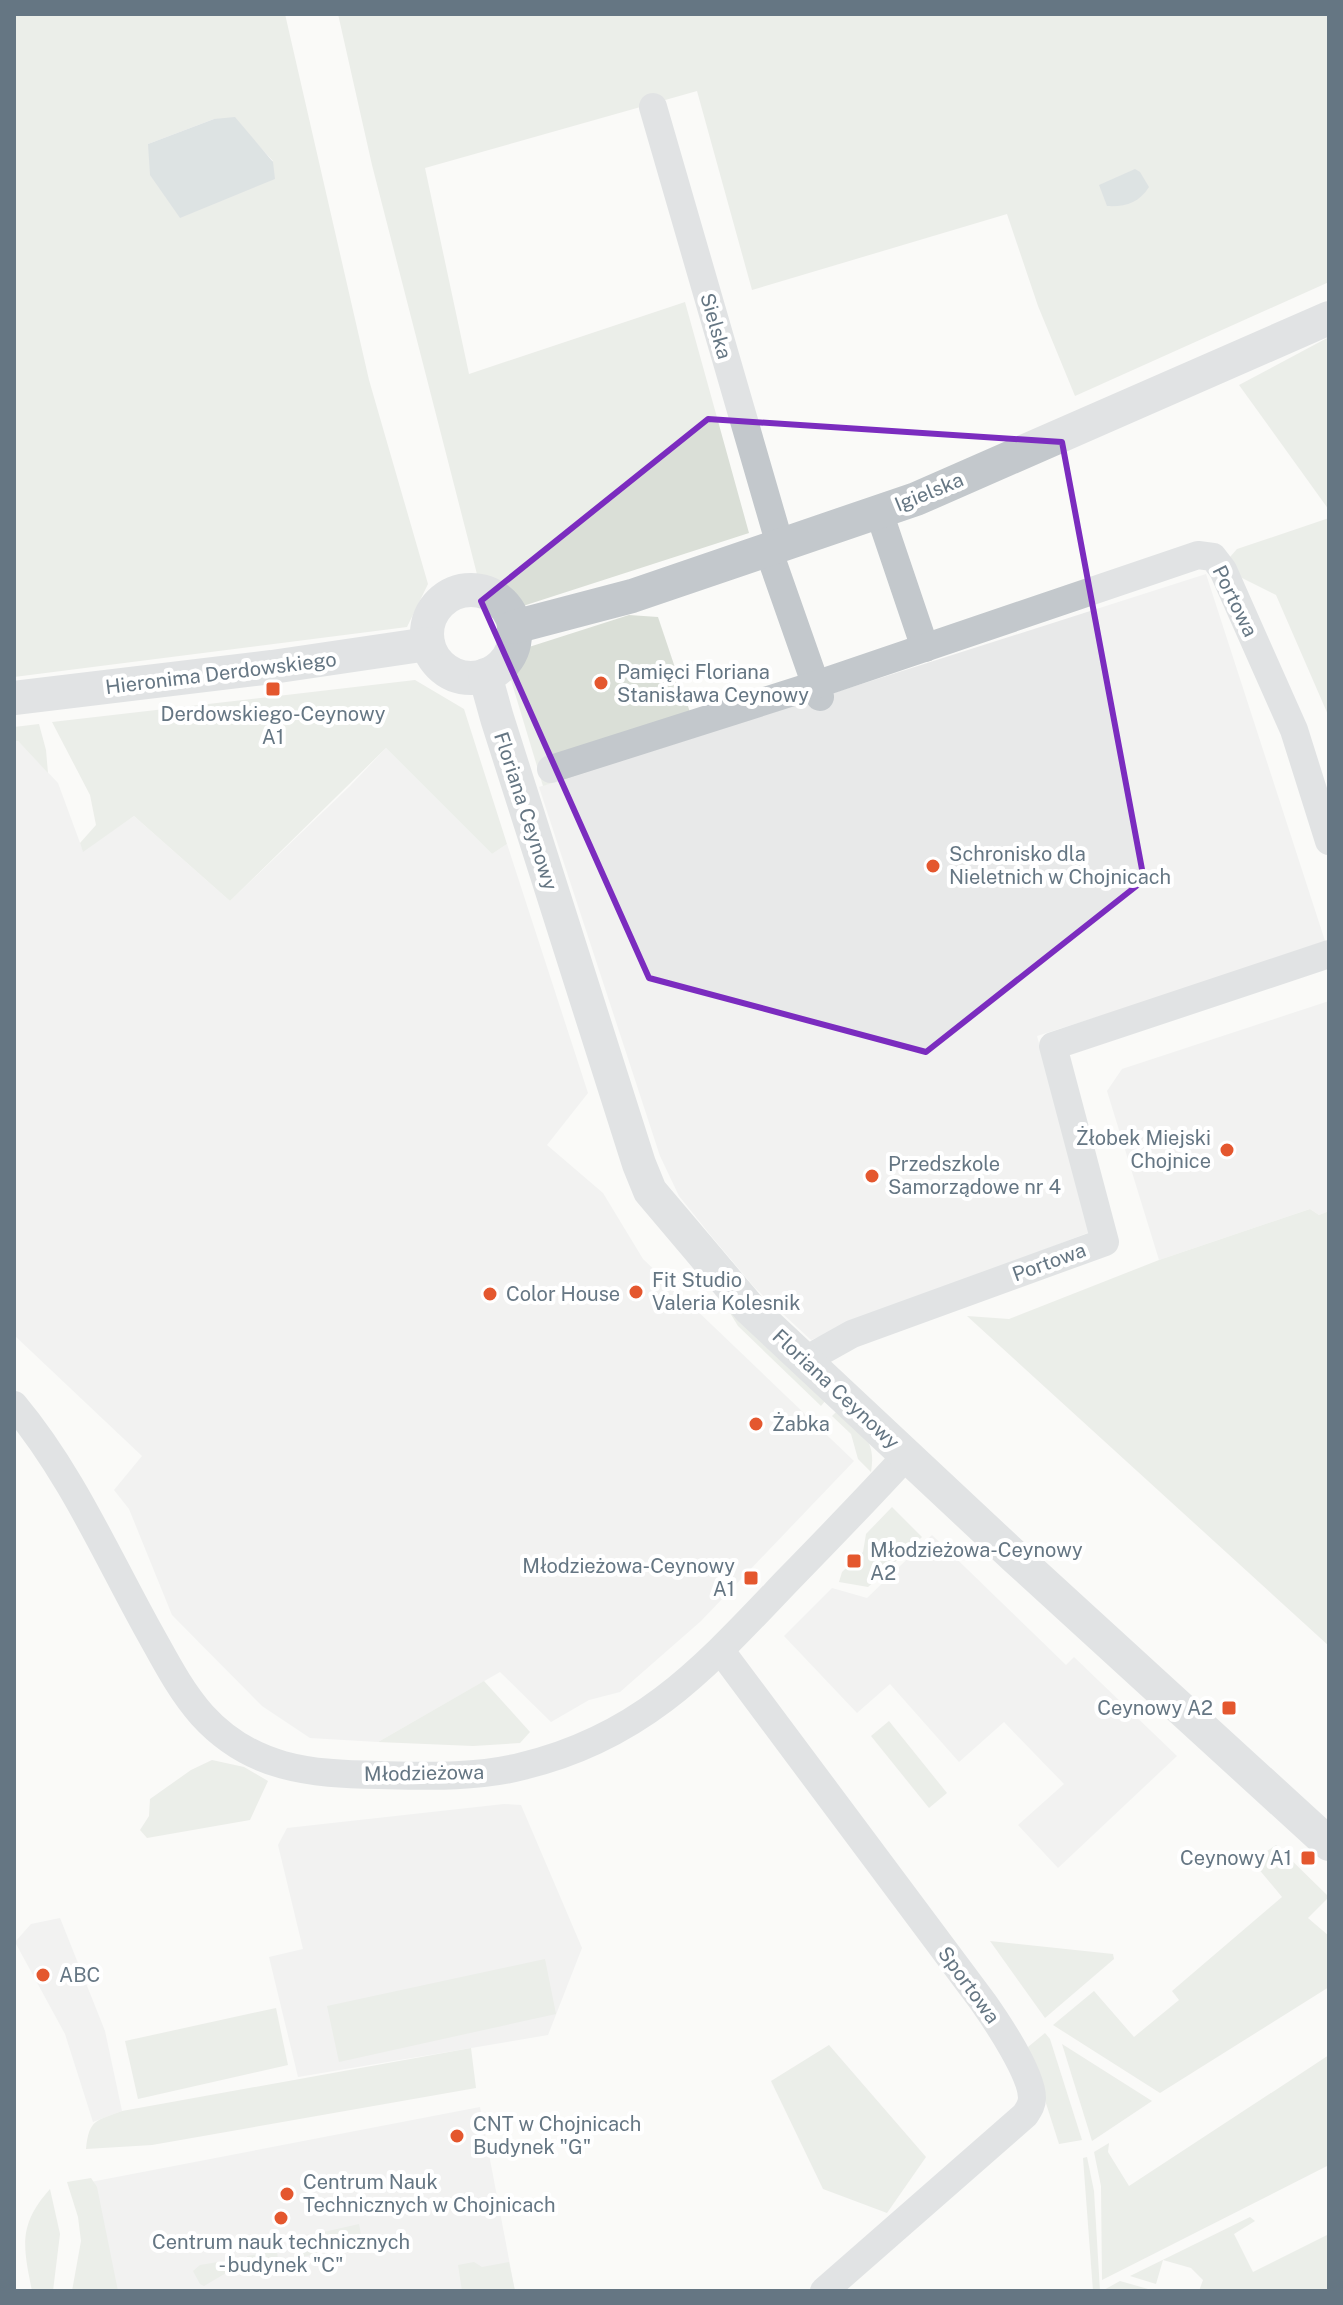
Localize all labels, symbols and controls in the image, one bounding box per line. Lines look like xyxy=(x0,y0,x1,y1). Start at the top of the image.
street label: Sielska xyxy=(695,290,737,362)
street label: Igielska xyxy=(891,467,967,517)
street label: Portowa xyxy=(1207,561,1263,641)
street label: Hieronima Derdowskiego xyxy=(104,647,338,699)
place label: Pamięci Floriana Stanisława Ceynowy xyxy=(617,660,809,707)
marker: Pamięci Floriana Stanisława Ceynowy xyxy=(592,674,610,692)
marker: Derdowskiego-Ceynowy A1 xyxy=(264,680,282,698)
place label: Derdowskiego-Ceynowy A1 xyxy=(161,702,386,749)
street label: Floriana Ceynowy xyxy=(489,729,563,893)
place label: Schronisko dla Nieletnich w Chojnicach xyxy=(949,842,1171,889)
marker: Schronisko dla Nieletnich w Chojnicach xyxy=(924,857,942,875)
place label: Żłobek Miejski Chojnice xyxy=(1076,1126,1211,1173)
marker: Żłobek Miejski Chojnice xyxy=(1218,1141,1236,1159)
place label: Przedszkole Samorządowe nr 4 xyxy=(888,1152,1061,1199)
marker: Przedszkole Samorządowe nr 4 xyxy=(863,1167,881,1185)
street label: Portowa xyxy=(1009,1238,1089,1286)
place label: Fit Studio Valeria Kolesnik xyxy=(652,1268,800,1315)
place label: Color House xyxy=(506,1282,620,1306)
marker: Fit Studio Valeria Kolesnik xyxy=(627,1283,645,1301)
marker: Color House xyxy=(481,1285,499,1303)
street label: Floriana Ceynowy xyxy=(768,1324,905,1454)
place label: Żabka xyxy=(772,1412,830,1436)
marker: Żabka xyxy=(747,1415,765,1433)
place label: Młodzieżowa-Ceynowy A2 xyxy=(870,1538,1083,1585)
marker: Młodzieżowa-Ceynowy A2 xyxy=(845,1552,863,1570)
place label: Młodzieżowa-Ceynowy A1 xyxy=(522,1554,735,1601)
marker: Młodzieżowa-Ceynowy A1 xyxy=(742,1569,760,1587)
place label: Ceynowy A2 xyxy=(1097,1696,1213,1720)
marker: Ceynowy A2 xyxy=(1220,1699,1238,1717)
street label: Młodzieżowa xyxy=(364,1760,484,1786)
place label: Ceynowy A1 xyxy=(1180,1846,1292,1870)
marker: Ceynowy A1 xyxy=(1299,1849,1317,1867)
street label: Sportowa xyxy=(933,1942,1005,2028)
place label: ABC xyxy=(59,1963,100,1987)
marker: ABC xyxy=(34,1966,52,1984)
place label: CNT w Chojnicach Budynek "G" xyxy=(473,2112,641,2159)
marker: CNT w Chojnicach Budynek "G" xyxy=(448,2127,466,2145)
place label: Centrum Nauk Technicznych w Chojnicach xyxy=(303,2170,555,2217)
marker: Centrum Nauk Technicznych w Chojnicach xyxy=(278,2185,296,2203)
marker: Centrum nauk technicznych - budynek "C" xyxy=(272,2209,290,2227)
place label: Centrum nauk technicznych - budynek "C" xyxy=(152,2230,410,2277)

